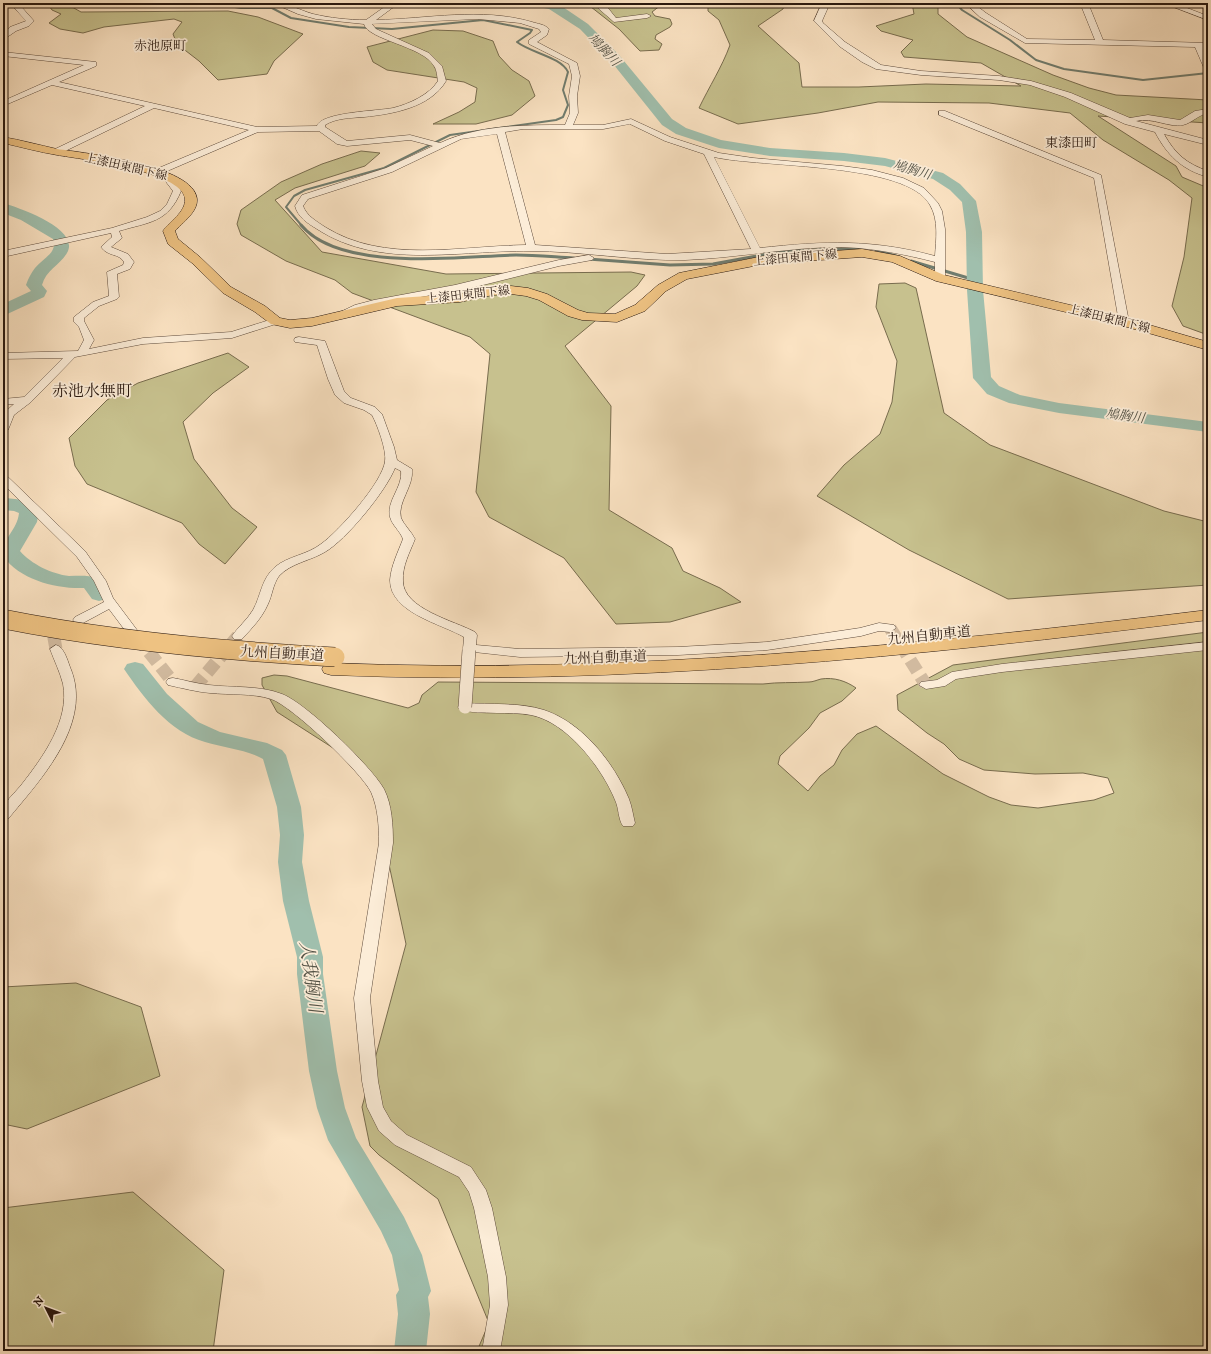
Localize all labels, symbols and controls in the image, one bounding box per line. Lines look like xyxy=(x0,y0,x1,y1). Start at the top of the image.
water label: 鳩胸川 xyxy=(585,30,625,71)
district label: 赤池原町 xyxy=(134,38,186,54)
district label: 東漆田町 xyxy=(1045,135,1097,151)
street label: 上漆田東間下線 xyxy=(83,150,169,184)
water label: 鳩胸川 xyxy=(891,157,935,184)
street label: 上漆田東間下線 xyxy=(752,247,838,269)
street label: 上漆田東間下線 xyxy=(425,283,511,307)
street label: 上漆田東間下線 xyxy=(1066,302,1152,336)
district label: 赤池水無町 xyxy=(52,381,132,401)
water label: 鳩胸川 xyxy=(1105,405,1147,427)
street label: 九州自動車道 xyxy=(886,623,972,649)
street label: 九州自動車道 xyxy=(240,643,324,665)
street label: 九州自動車道 xyxy=(563,648,647,668)
water label: 人我胸川 xyxy=(294,940,326,1016)
north arrow xyxy=(26,1288,66,1328)
text: N xyxy=(31,1294,48,1310)

